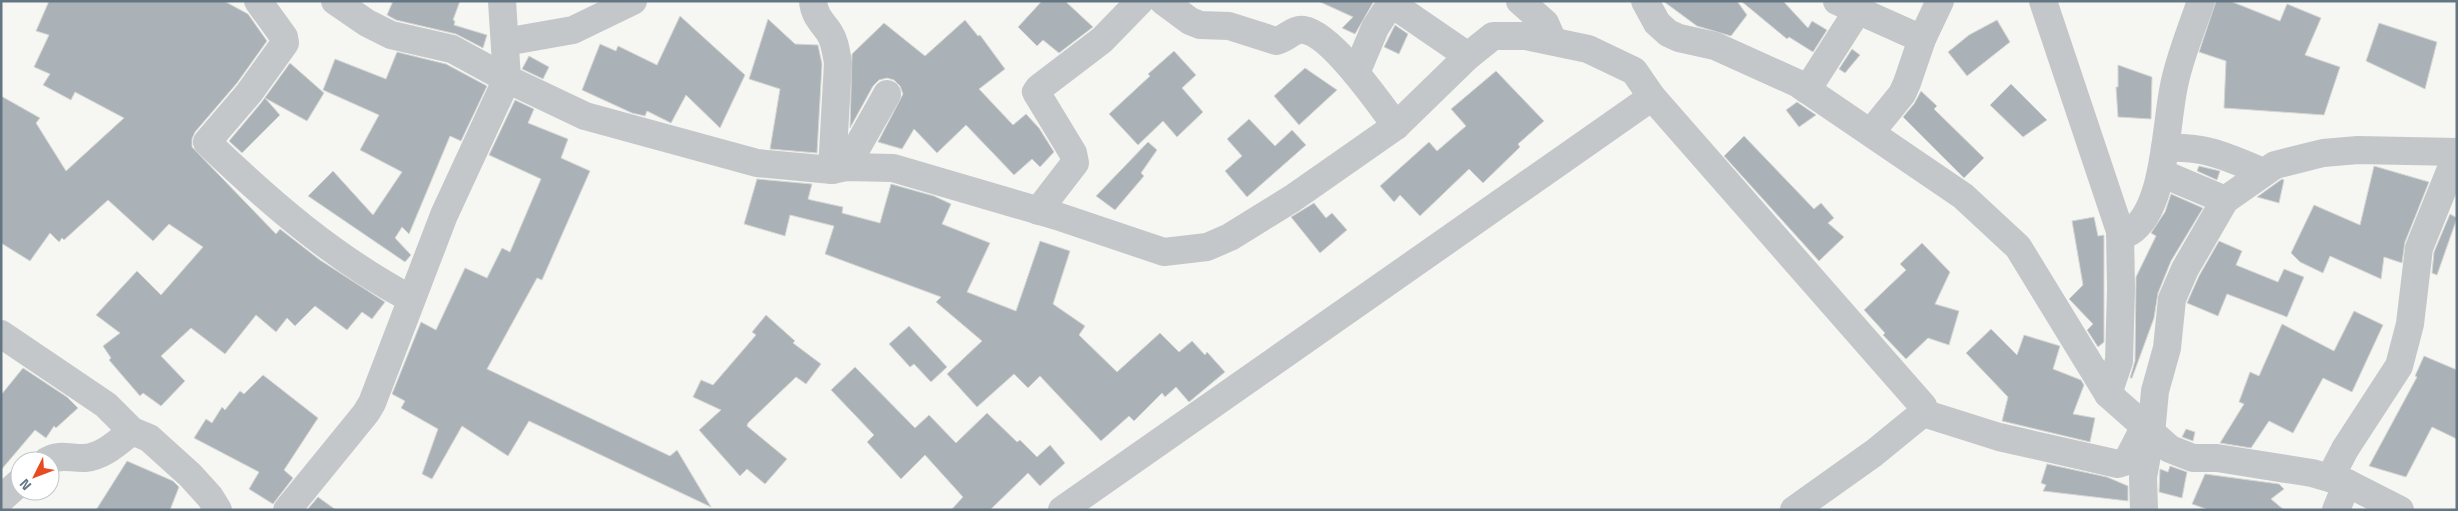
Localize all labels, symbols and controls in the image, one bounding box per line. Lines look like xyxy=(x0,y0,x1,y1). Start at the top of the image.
north arrow xyxy=(10,451,60,501)
text: N xyxy=(14,474,36,496)

